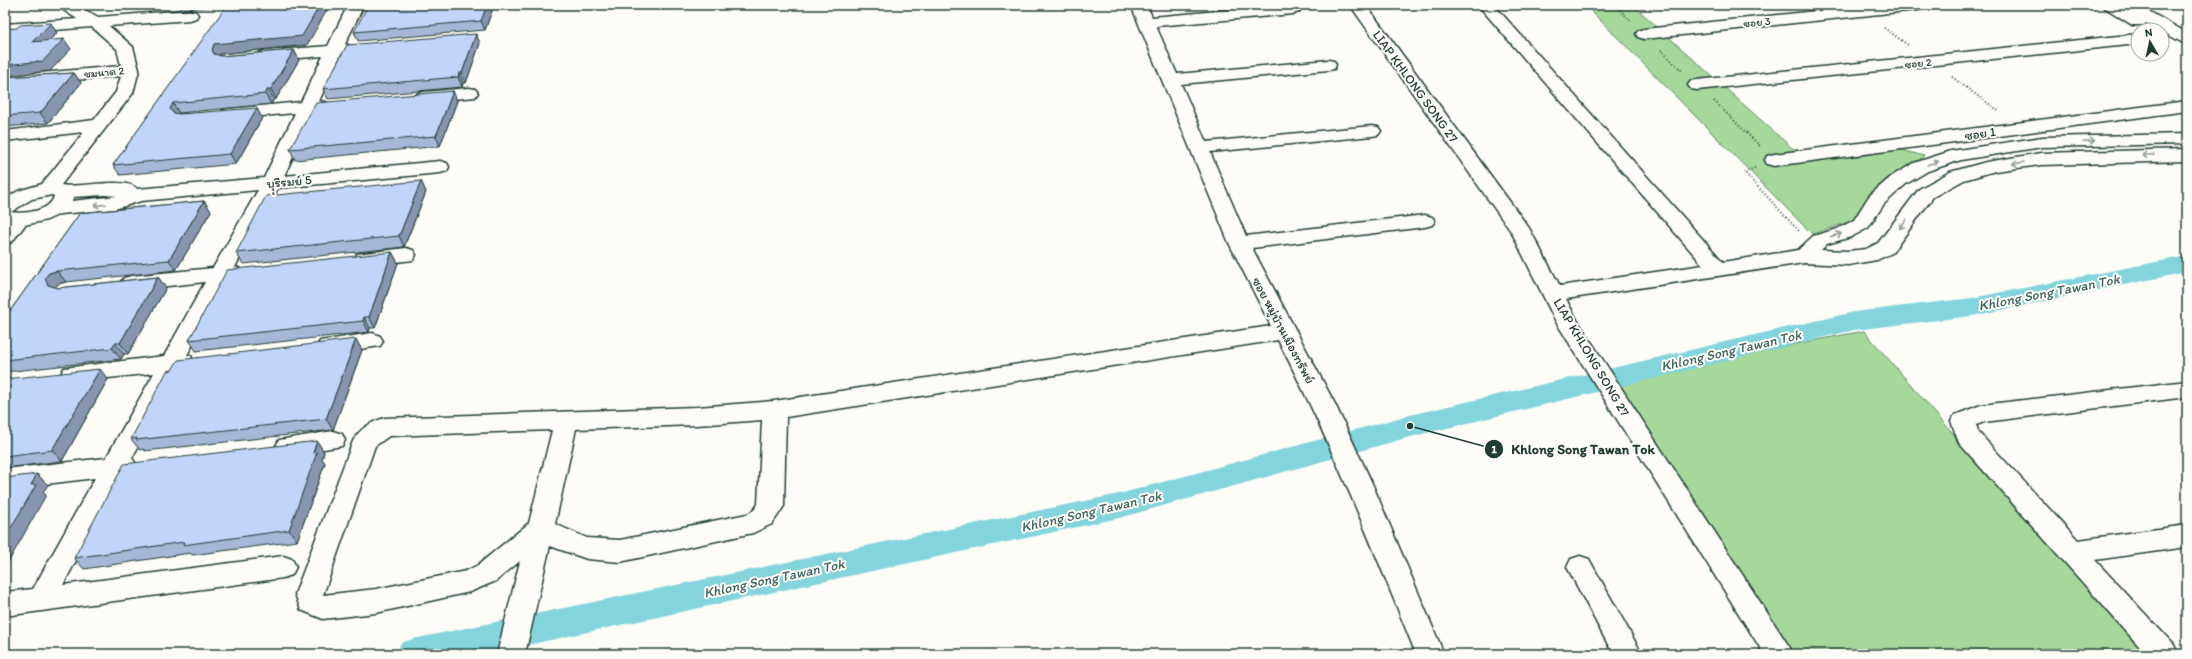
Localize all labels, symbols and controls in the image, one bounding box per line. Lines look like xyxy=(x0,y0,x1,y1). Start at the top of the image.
street label: ซอย 3 xyxy=(1743,15,1771,30)
north arrow xyxy=(2130,22,2170,62)
text: N xyxy=(2144,26,2153,40)
street label: LIAP KHLONG SONG 27 xyxy=(1370,27,1462,146)
street label: ซอย 2 xyxy=(1904,56,1932,71)
street label: ชมนาด 2 xyxy=(83,64,125,81)
street label: ซอย 1 xyxy=(1964,124,1997,143)
one-way arrow xyxy=(2082,138,2095,145)
one-way arrow xyxy=(2142,151,2155,159)
one-way arrow xyxy=(1927,159,1940,166)
one-way arrow xyxy=(2012,159,2025,167)
street label: บุุรีรมย์ 5 xyxy=(266,172,313,197)
one-way arrow xyxy=(94,201,107,209)
one-way arrow xyxy=(1899,219,1907,230)
one-way arrow xyxy=(1829,231,1842,238)
water label: Khlong Song Tawan Tok xyxy=(1977,270,2122,315)
street label: ซอย หมู่บ้านเมืองทรัพย์ xyxy=(1248,275,1318,386)
street label: LIAP KHLONG SONG 27 xyxy=(1550,296,1633,419)
water label: Khlong Song Tawan Tok xyxy=(1659,326,1804,375)
callout: Khlong Song Tawan Tok xyxy=(1484,436,1661,462)
text: Khlong Song Tawan Tok xyxy=(1511,441,1655,458)
text: 1 xyxy=(1491,442,1497,456)
water label: Khlong Song Tawan Tok xyxy=(1019,487,1164,536)
water label: Khlong Song Tawan Tok xyxy=(702,555,847,602)

